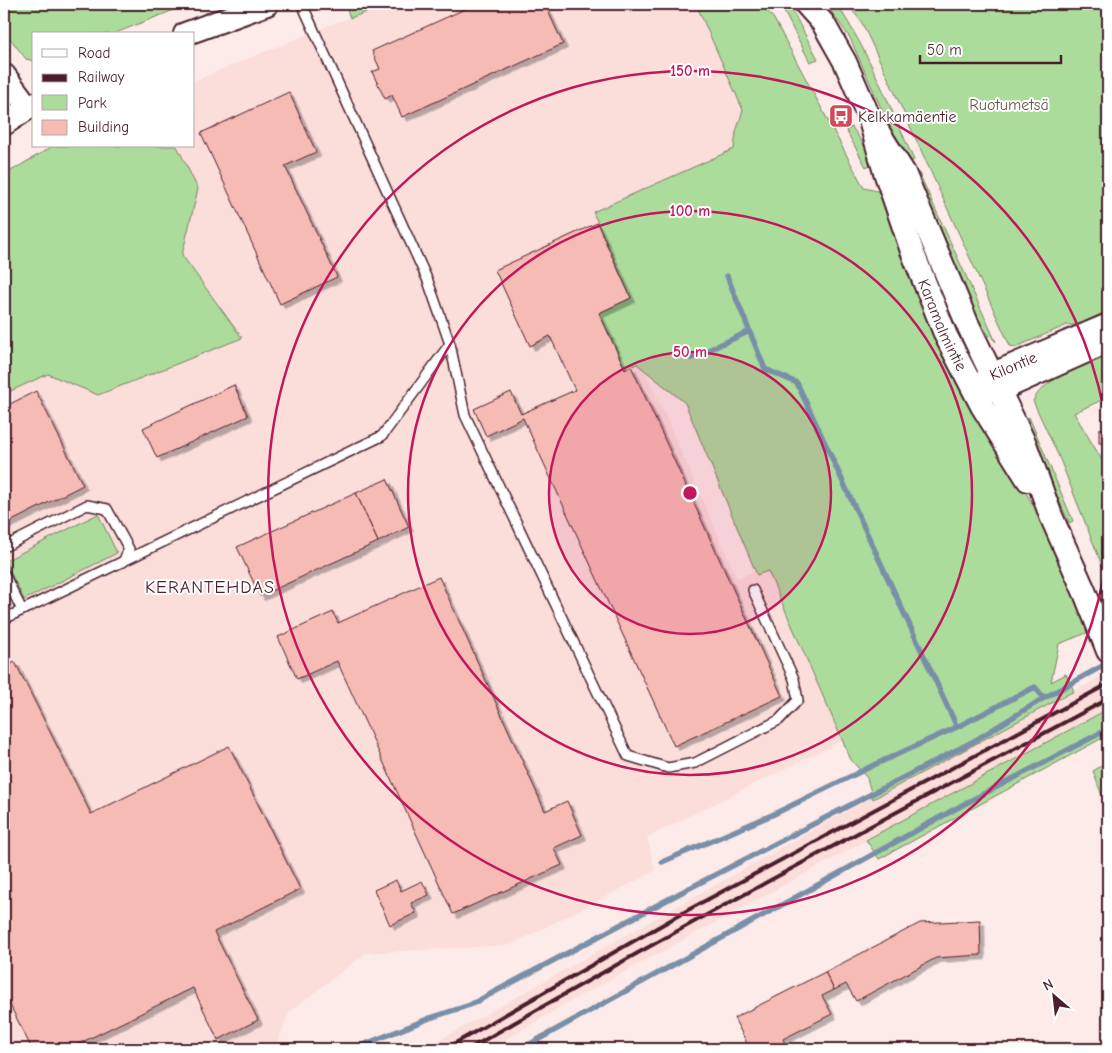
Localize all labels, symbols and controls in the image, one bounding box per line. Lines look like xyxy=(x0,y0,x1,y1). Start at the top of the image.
legend xyxy=(32,32,195,148)
scale bar xyxy=(920,32,1061,64)
text: 50 m xyxy=(927,41,962,59)
text: Road xyxy=(78,44,110,62)
text: 150 m xyxy=(670,62,710,80)
text: Railway xyxy=(78,68,125,86)
text: Park xyxy=(78,94,107,112)
park label: Ruotumetsä xyxy=(969,96,1049,114)
bus stop icon: Kelkkamäentie xyxy=(828,103,854,129)
place label: Kelkkamäentie xyxy=(858,108,956,126)
text: Building xyxy=(78,118,129,136)
text: 100 m xyxy=(670,202,710,220)
street label: Karamalmintie xyxy=(914,277,970,374)
text: 50 m xyxy=(673,343,707,361)
street label: Kilontie xyxy=(987,348,1040,384)
centre of rings xyxy=(681,484,699,502)
district label: KERANTEHDAS xyxy=(145,577,275,598)
north arrow xyxy=(1030,970,1080,1020)
text: N xyxy=(1040,975,1056,995)

